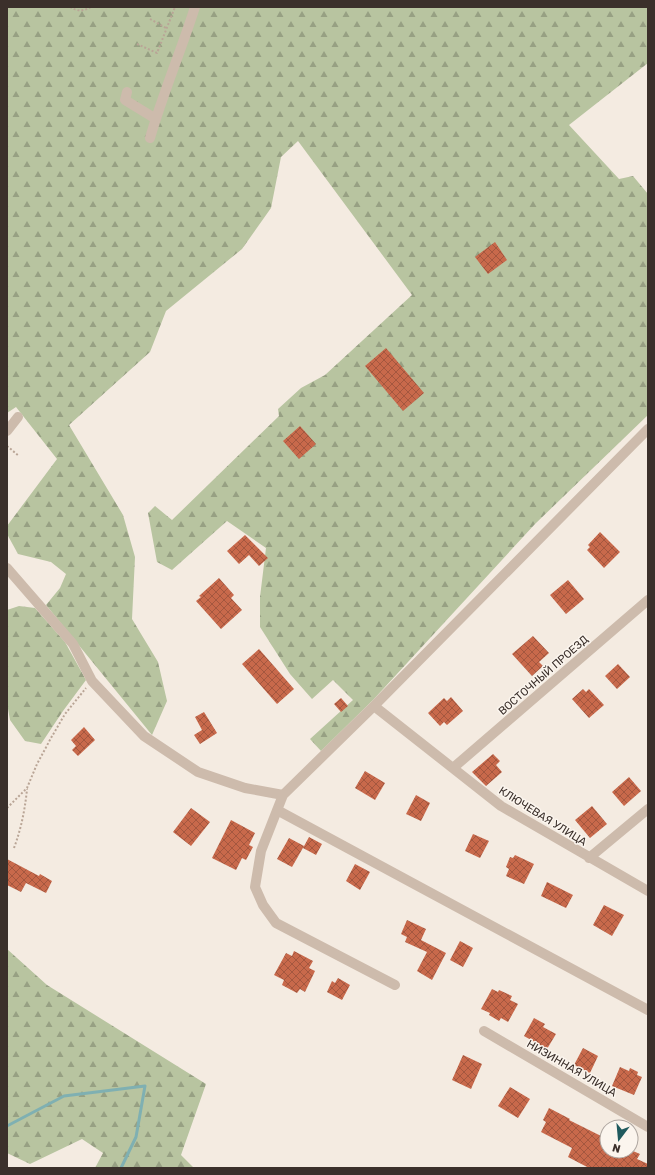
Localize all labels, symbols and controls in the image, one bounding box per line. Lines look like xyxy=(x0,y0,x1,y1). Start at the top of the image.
street label: ВОСТОЧНЫЙ ПРОЕЗД xyxy=(496,633,591,718)
street label: КЛЮЧЕВАЯ УЛИЦА xyxy=(496,784,590,849)
street label: НИЗИННАЯ УЛИЦА xyxy=(525,1037,620,1100)
north arrow xyxy=(599,1119,639,1159)
text: N xyxy=(611,1141,622,1155)

